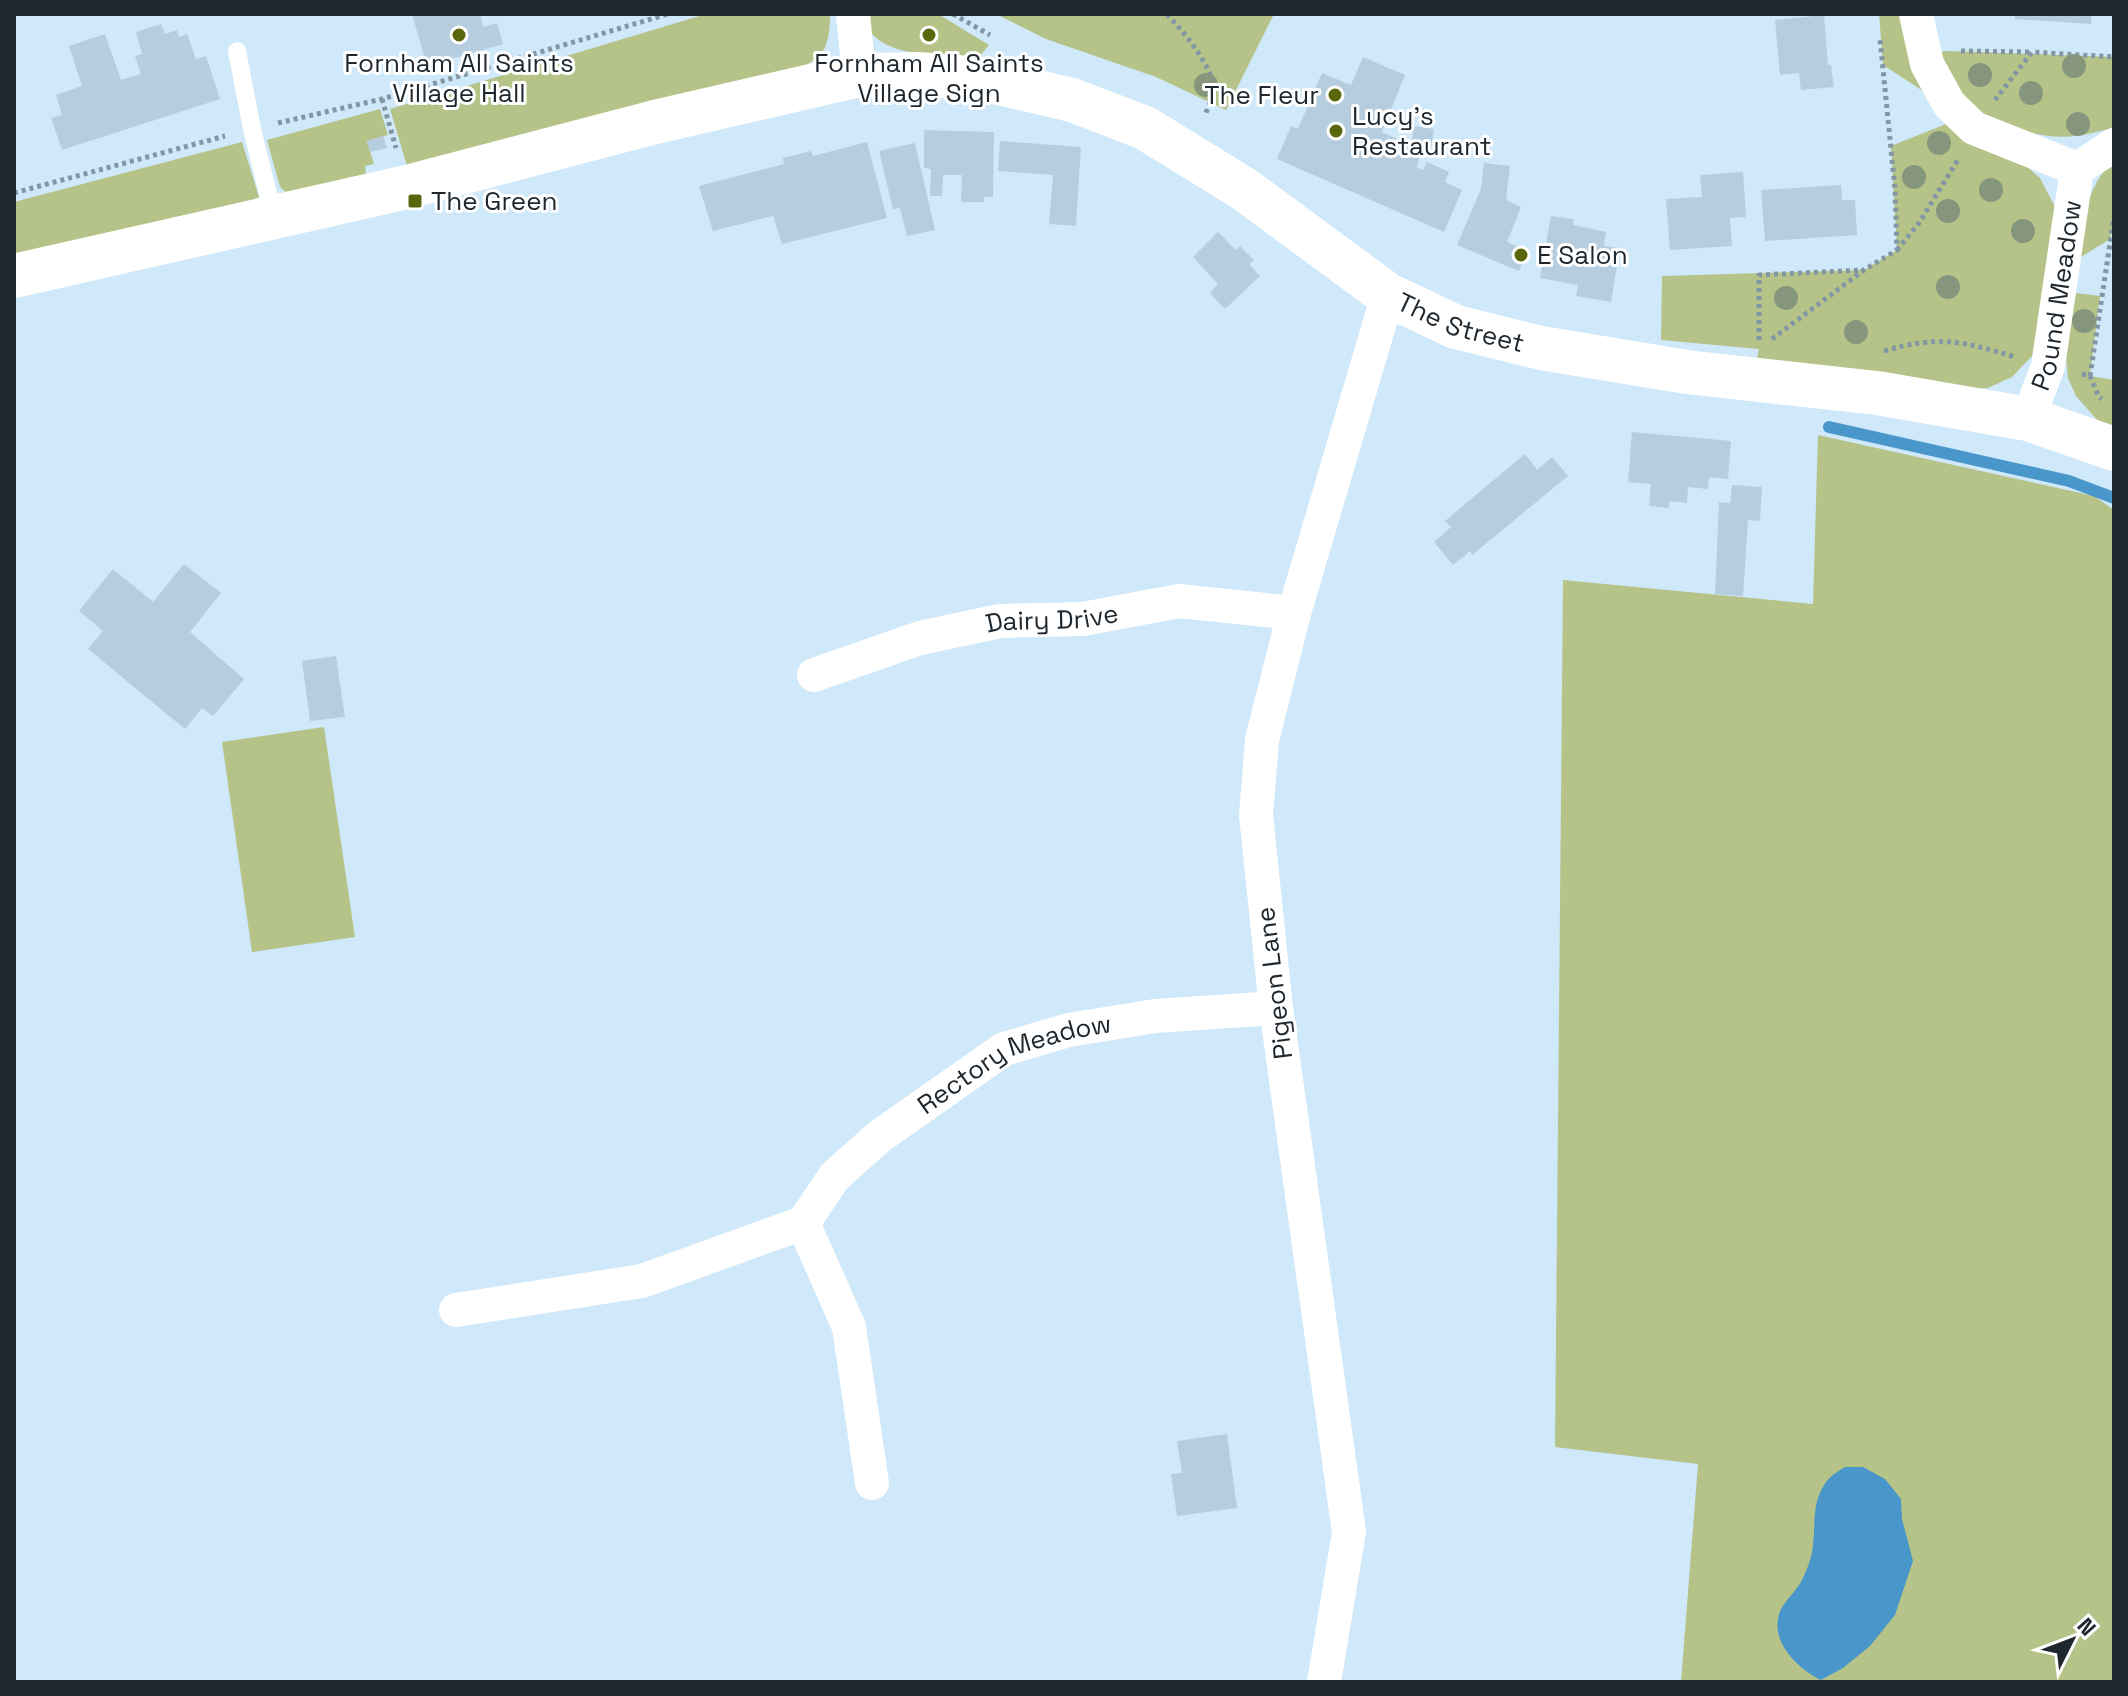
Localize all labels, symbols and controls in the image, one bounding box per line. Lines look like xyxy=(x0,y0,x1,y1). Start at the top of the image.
marker: Fornham All Saints Village Hall xyxy=(450,26,468,44)
marker: Fornham All Saints Village Sign xyxy=(920,26,938,44)
place label: Fornham All Saints Village Hall xyxy=(344,46,574,110)
place label: Fornham All Saints Village Sign xyxy=(814,46,1044,110)
place label: The Fleur xyxy=(1204,78,1319,112)
marker: The Fleur xyxy=(1326,86,1344,104)
place label: Lucy's Restaurant xyxy=(1352,99,1491,163)
marker: Lucy's Restaurant xyxy=(1327,122,1345,140)
place label: The Green xyxy=(431,184,558,218)
marker: The Green xyxy=(406,192,424,210)
street label: Pound Meadow xyxy=(2023,198,2089,395)
place label: E Salon xyxy=(1537,238,1628,272)
marker: E Salon xyxy=(1512,246,1530,264)
street label: The Street xyxy=(1392,285,1528,360)
street label: Dairy Drive xyxy=(982,596,1121,641)
street label: Pigeon Lane xyxy=(1248,905,1300,1061)
street label: Rectory Meadow xyxy=(910,1006,1114,1122)
north arrow xyxy=(2032,1600,2112,1680)
text: N xyxy=(2072,1612,2102,1641)

